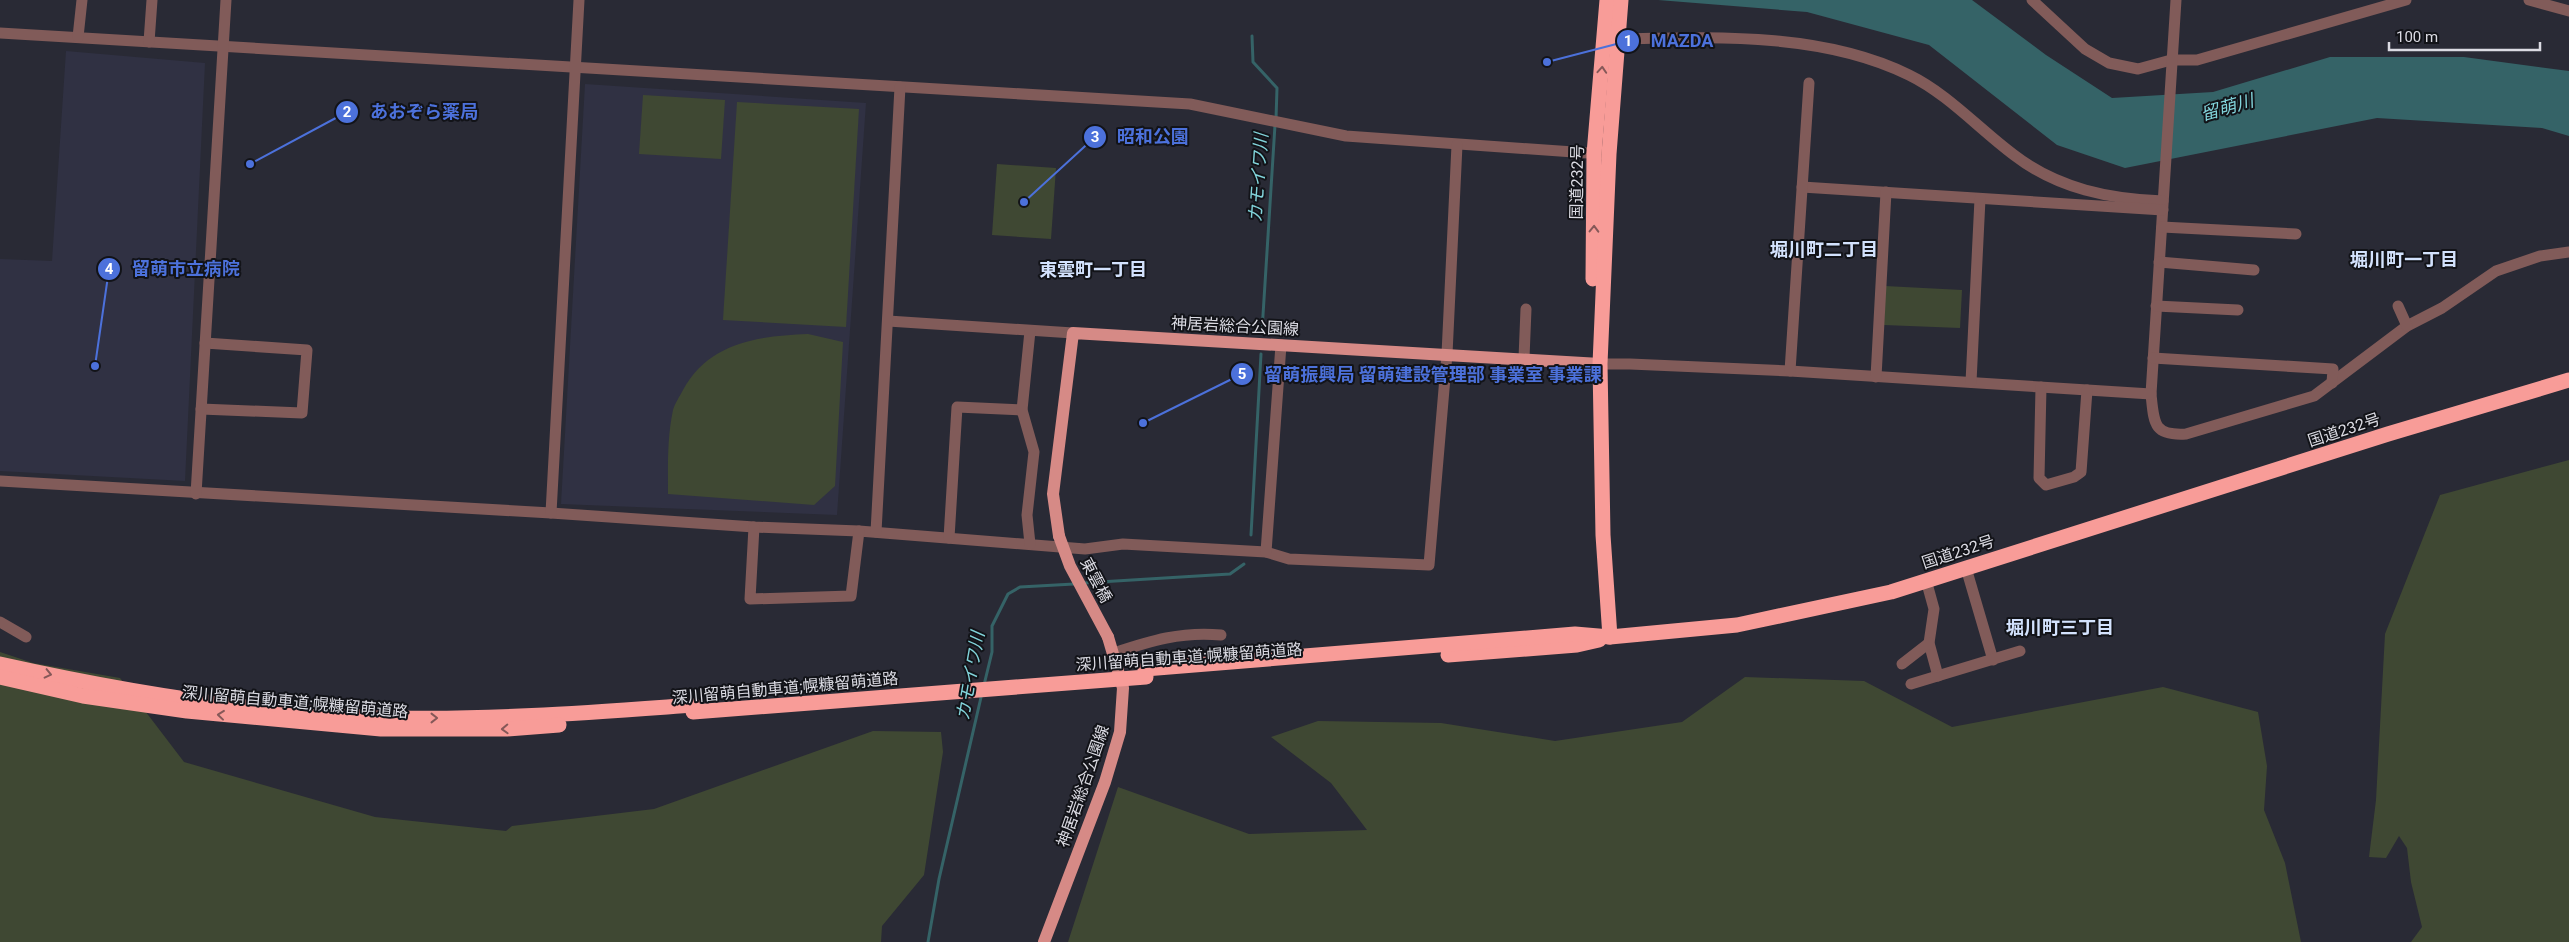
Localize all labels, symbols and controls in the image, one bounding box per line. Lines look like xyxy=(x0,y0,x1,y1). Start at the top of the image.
scale bar xyxy=(2389,20,2540,52)
callout: MAZDA xyxy=(1615,24,1723,57)
text: 100 m xyxy=(2396,28,2438,46)
text: MAZDA xyxy=(1651,30,1714,51)
text: 1 xyxy=(1624,32,1632,50)
one-way arrow xyxy=(1596,66,1607,74)
water label: 留萌川 xyxy=(2198,89,2258,125)
callout: あおぞら薬局 xyxy=(335,95,488,128)
text: あおぞら薬局 xyxy=(370,101,478,122)
text: 2 xyxy=(343,103,352,121)
callout: 昭和公園 xyxy=(1082,120,1199,153)
text: 昭和公園 xyxy=(1117,126,1189,147)
text: 3 xyxy=(1091,128,1099,146)
water label: カモイワ川 xyxy=(1244,130,1272,224)
street label: 国道232号 xyxy=(1567,144,1587,220)
one-way arrow xyxy=(1588,225,1599,233)
district label: 堀川町二丁目 xyxy=(1770,239,1878,260)
district label: 堀川町一丁目 xyxy=(2350,249,2458,270)
callout: 留萌市立病院 xyxy=(97,252,250,285)
text: 留萌市立病院 xyxy=(132,258,240,279)
district label: 東雲町一丁目 xyxy=(1039,259,1147,280)
text: 4 xyxy=(105,260,114,278)
street label: 神居岩総合公園線 xyxy=(1171,313,1299,339)
callout: 留萌振興局 留萌建設管理部 事業室 事業課 xyxy=(1229,358,1612,391)
text: 留萌振興局 留萌建設管理部 事業室 事業課 xyxy=(1264,364,1602,385)
text: 5 xyxy=(1238,365,1246,383)
street label: 国道232号 xyxy=(2305,409,2383,451)
street label: 国道232号 xyxy=(1919,531,1997,573)
street label: 東雲橋 xyxy=(1076,554,1116,606)
district label: 堀川町三丁目 xyxy=(2006,617,2114,638)
water label: カモイワ川 xyxy=(952,628,989,722)
street label: 深川留萌自動車道;幌糠留萌道路 xyxy=(1075,640,1303,674)
one-way arrow xyxy=(43,668,52,679)
street label: 深川留萌自動車道;幌糠留萌道路 xyxy=(671,669,899,707)
street label: 深川留萌自動車道;幌糠留萌道路 xyxy=(181,683,409,721)
one-way arrow xyxy=(216,710,224,721)
one-way arrow xyxy=(431,713,439,723)
street label: 神居岩総合公園線 xyxy=(1053,722,1113,850)
one-way arrow xyxy=(501,724,508,734)

